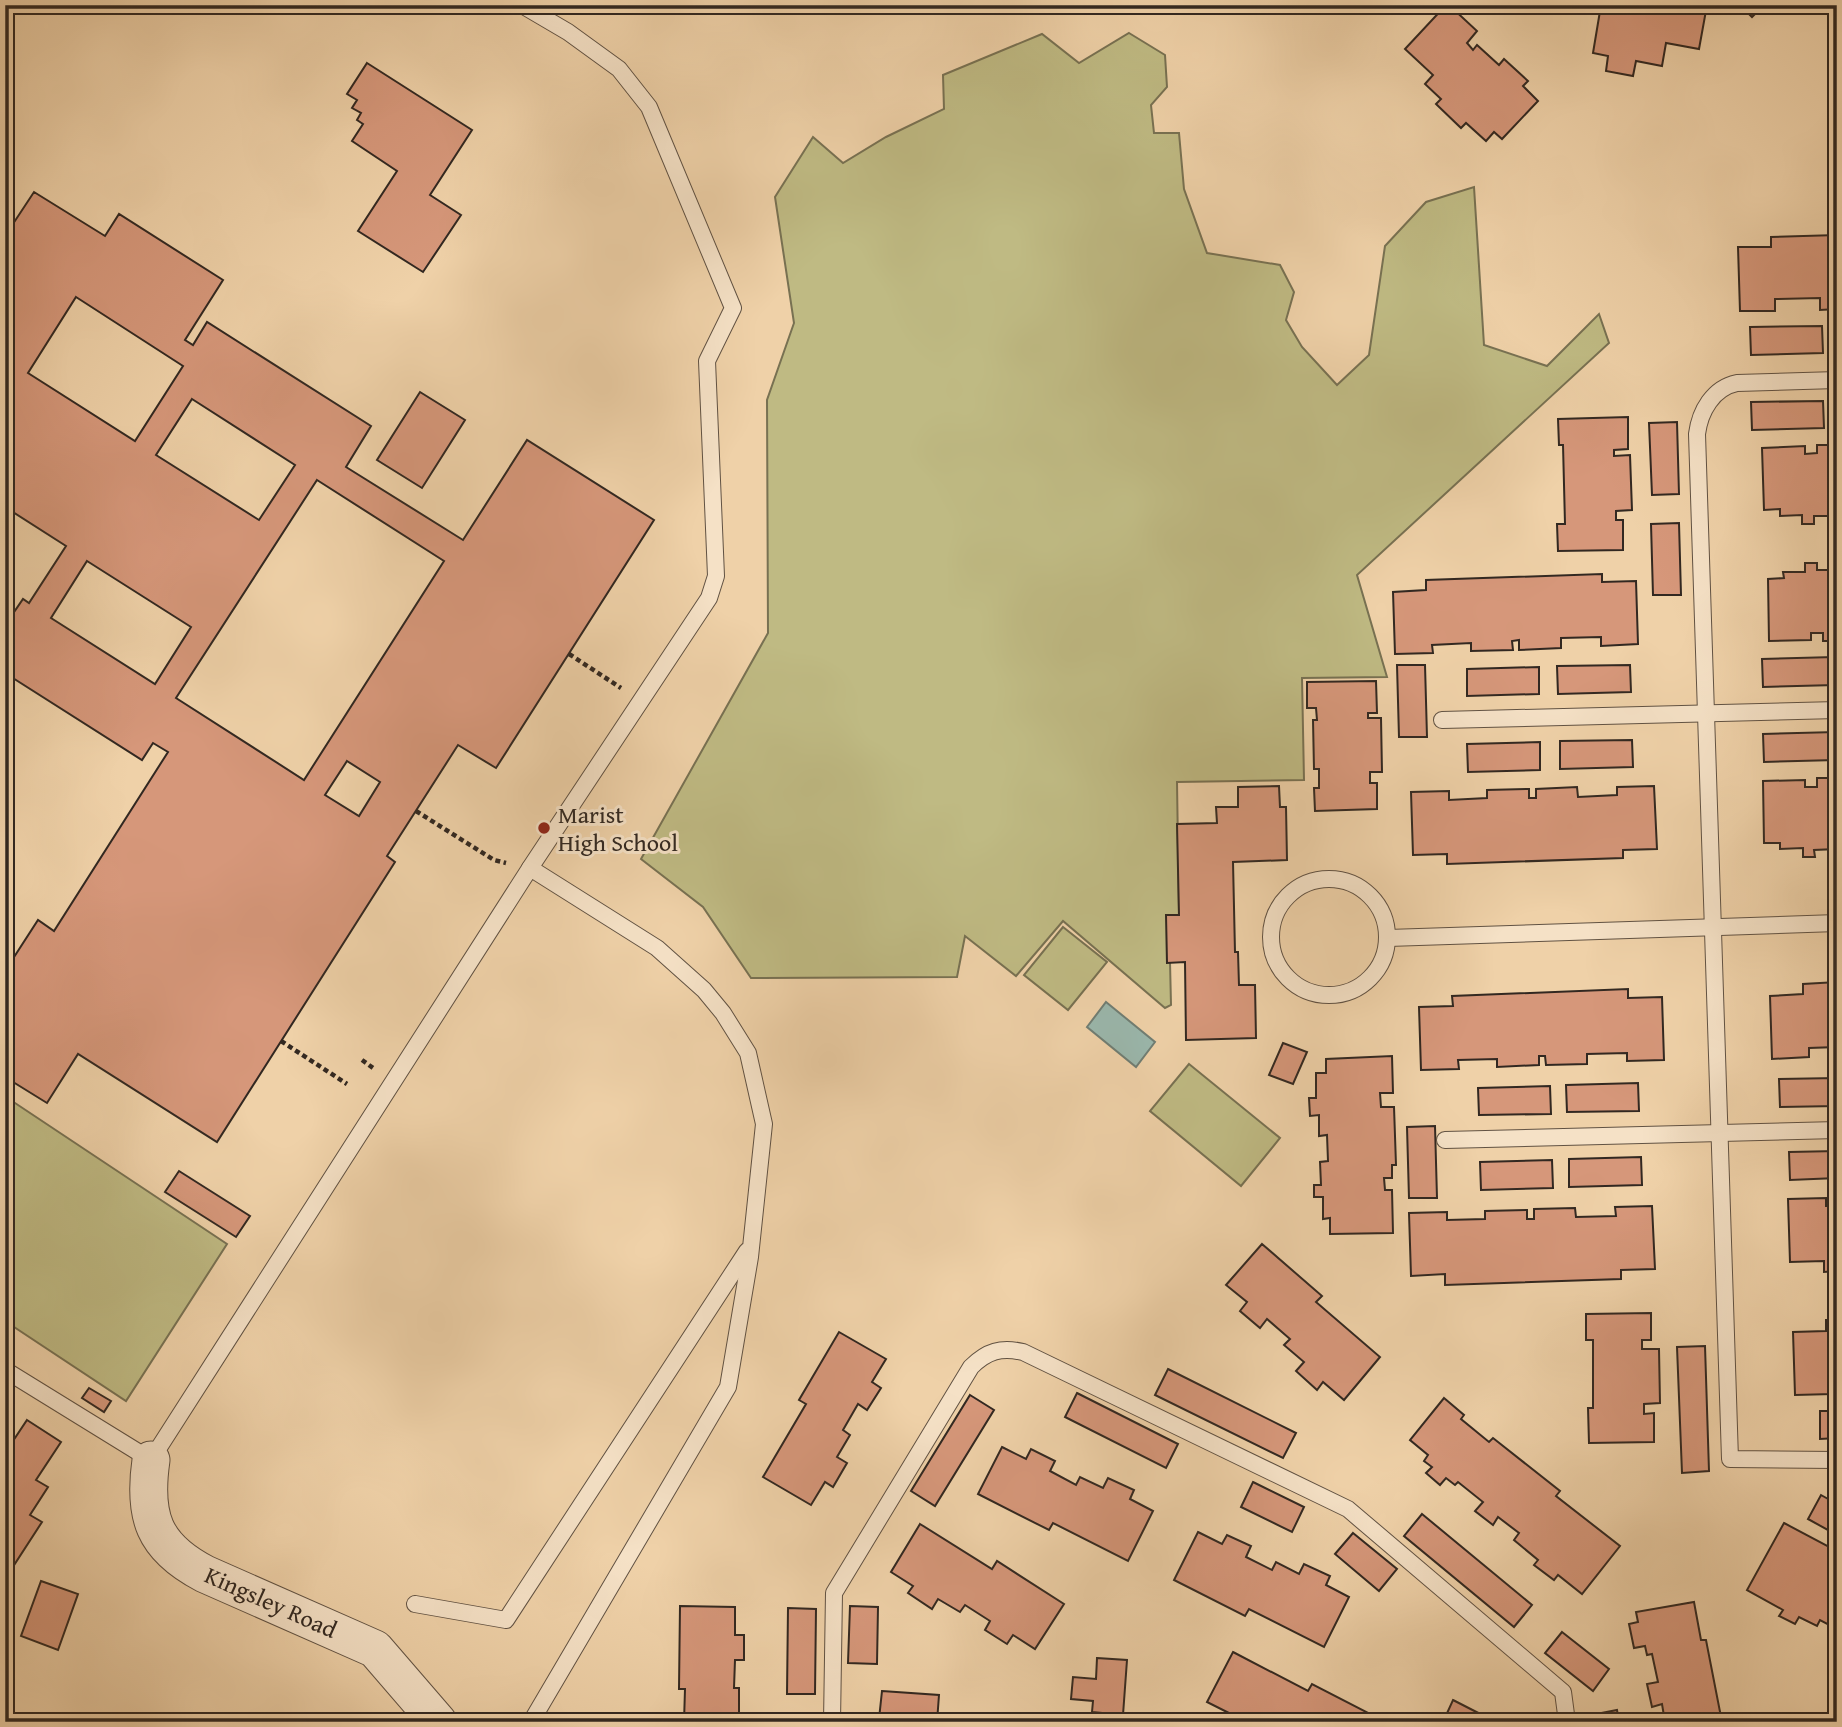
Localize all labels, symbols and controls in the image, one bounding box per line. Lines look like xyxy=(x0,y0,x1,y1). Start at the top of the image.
place label: Marist High School xyxy=(558,797,678,860)
marker: Marist High School xyxy=(536,820,552,836)
street label: Kingsley Road xyxy=(199,1557,343,1647)

